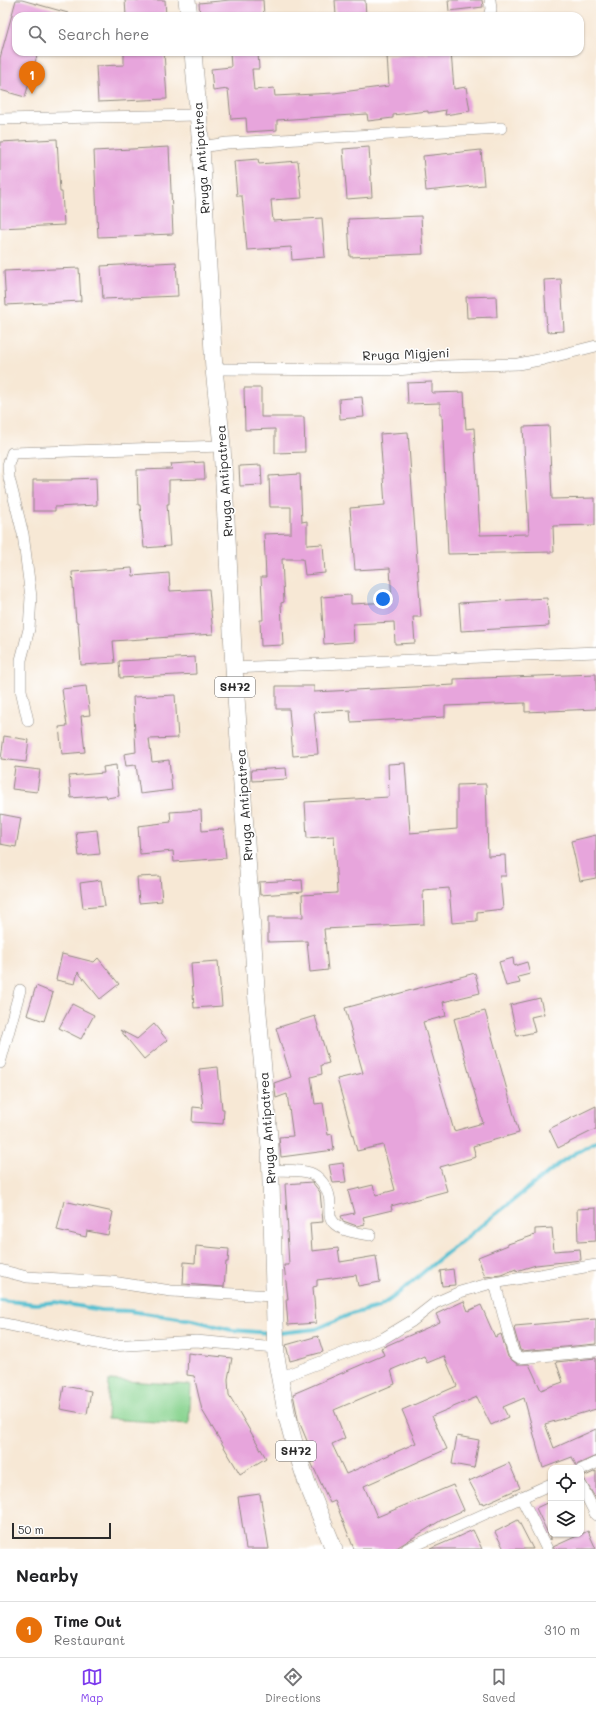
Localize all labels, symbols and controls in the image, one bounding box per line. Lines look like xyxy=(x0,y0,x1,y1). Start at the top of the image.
search box xyxy=(12,12,584,56)
icon: search xyxy=(26,23,48,45)
text: Search here xyxy=(58,24,149,44)
pin: 1 xyxy=(19,61,45,94)
street label: Rruga Antipatrea xyxy=(188,101,213,215)
street label: Rruga Migjeni xyxy=(362,343,450,364)
street label: Rruga Antipatrea xyxy=(211,424,236,538)
your location xyxy=(373,589,393,609)
road number: SH72 xyxy=(215,677,255,697)
street label: Rruga Antipatrea xyxy=(231,748,256,862)
street label: Rruga Antipatrea xyxy=(254,1071,279,1185)
road number: SH72 xyxy=(276,1441,316,1461)
map controls xyxy=(548,1465,584,1537)
button: locate xyxy=(548,1465,584,1501)
button: layers xyxy=(548,1501,584,1537)
scale bar xyxy=(12,1521,111,1540)
text: 50 m xyxy=(18,1522,44,1537)
text: Nearby xyxy=(16,1564,78,1586)
text: Time Out xyxy=(54,1611,122,1631)
text: 1 xyxy=(26,1621,32,1638)
text: 310 m xyxy=(544,1621,580,1638)
text: Restaurant xyxy=(54,1631,125,1648)
tab: Map xyxy=(81,1666,103,1705)
tab: Directions xyxy=(265,1666,321,1705)
tab: Saved xyxy=(482,1666,515,1705)

